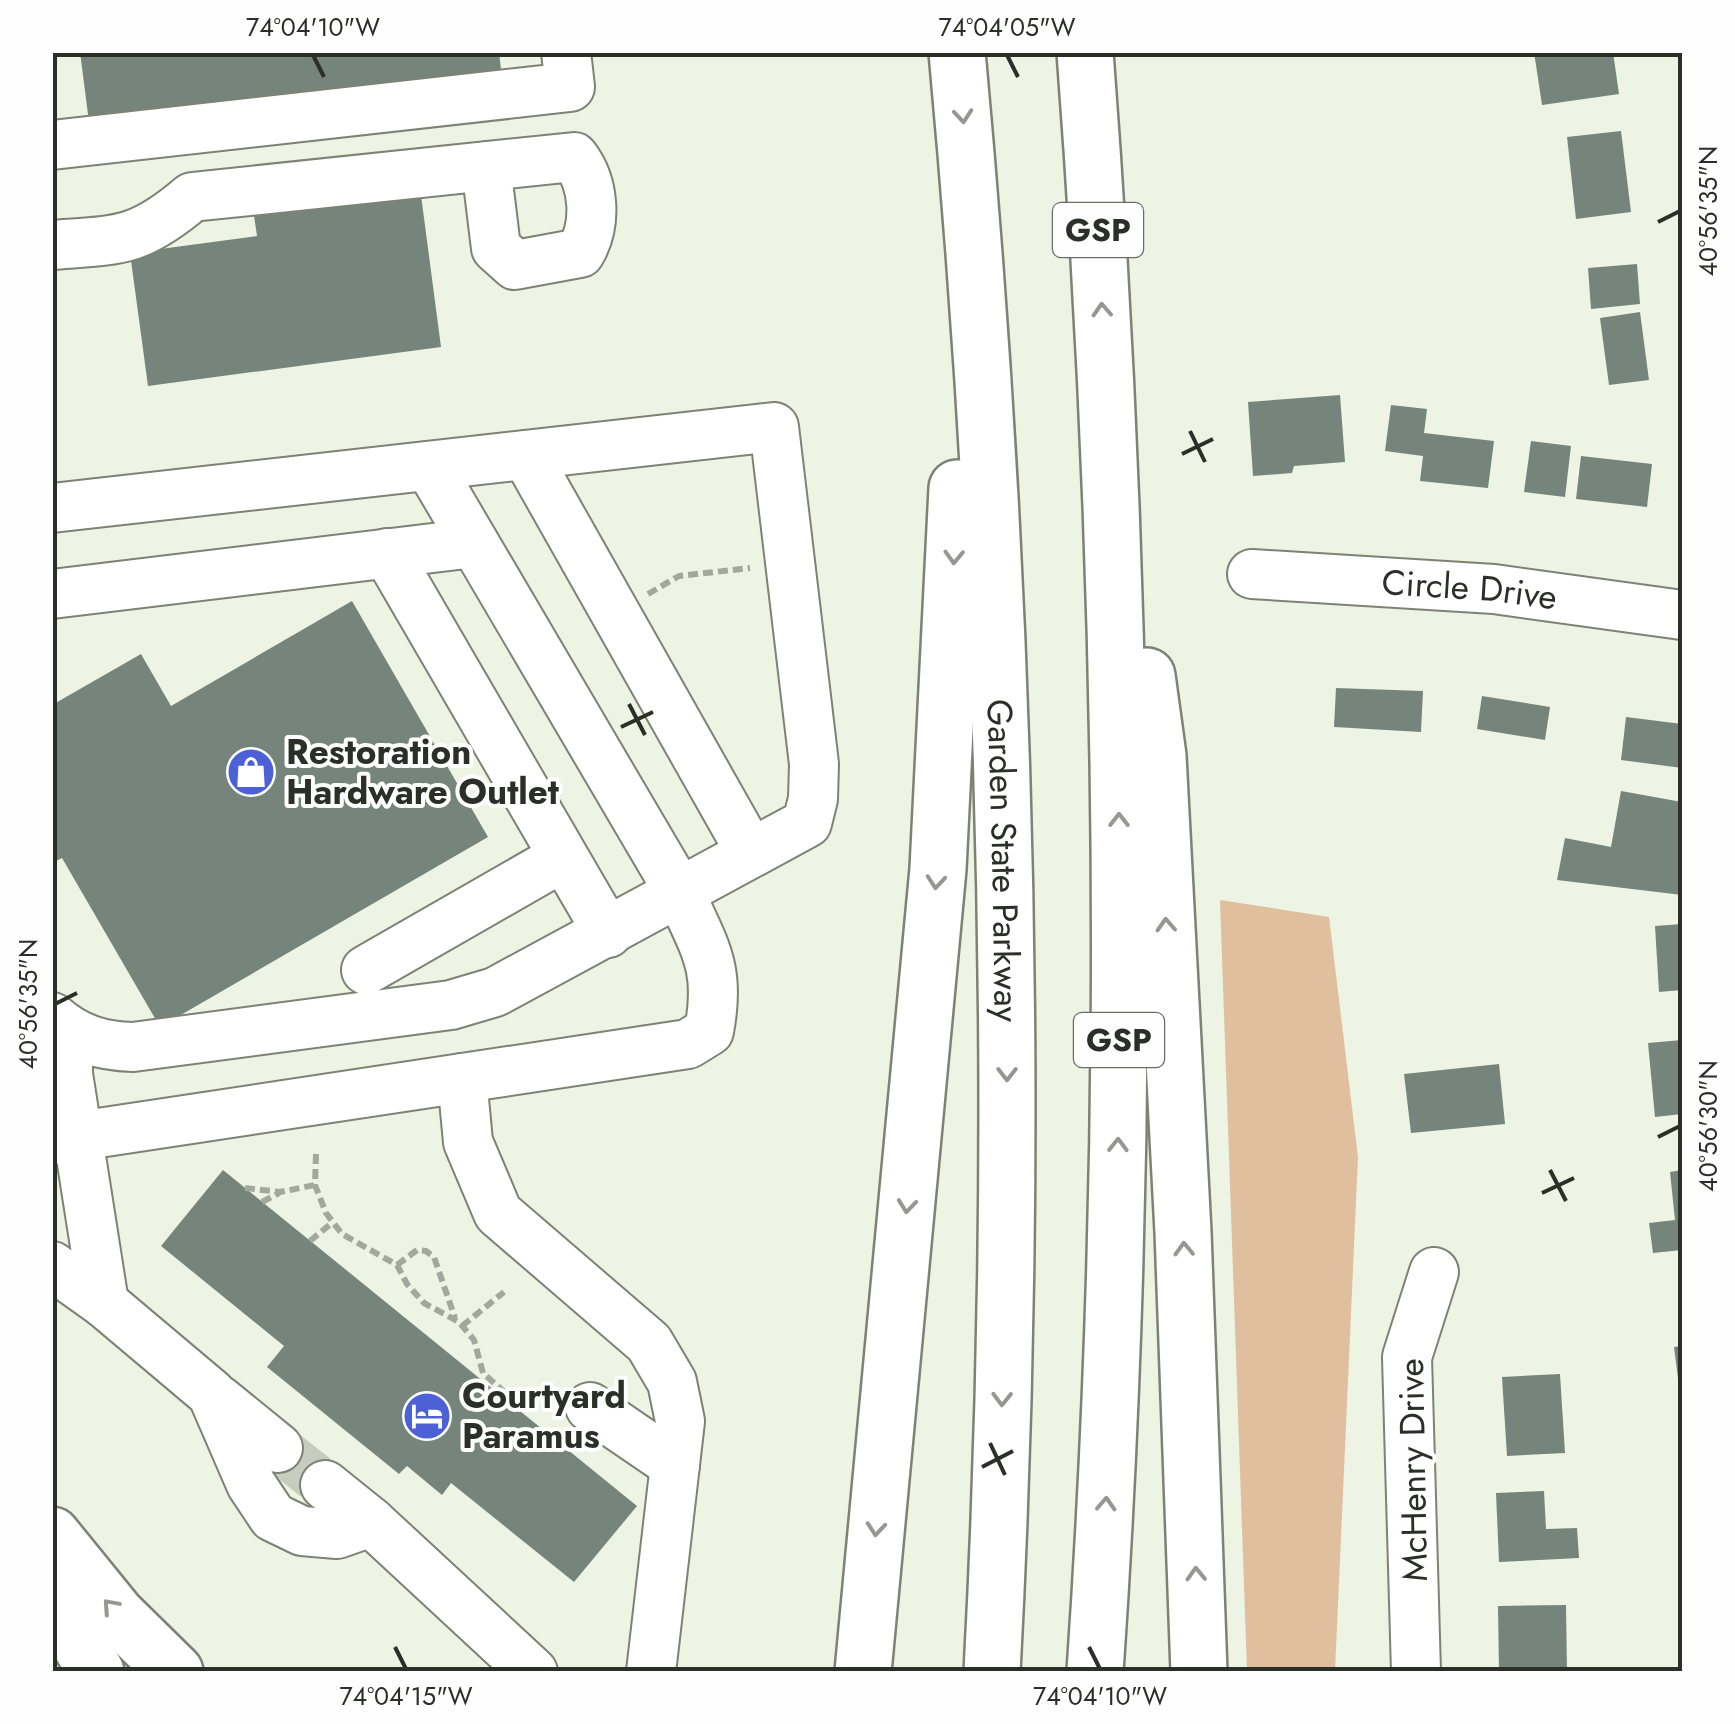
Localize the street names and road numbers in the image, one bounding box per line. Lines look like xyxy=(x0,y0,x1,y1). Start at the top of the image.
road number: GSP xyxy=(1053,203,1143,257)
street label: Circle Drive xyxy=(1380,557,1560,622)
street label: Garden State Parkway xyxy=(974,698,1032,1023)
road number: GSP xyxy=(1074,1013,1164,1067)
street label: McHenry Drive xyxy=(1386,1358,1440,1582)

